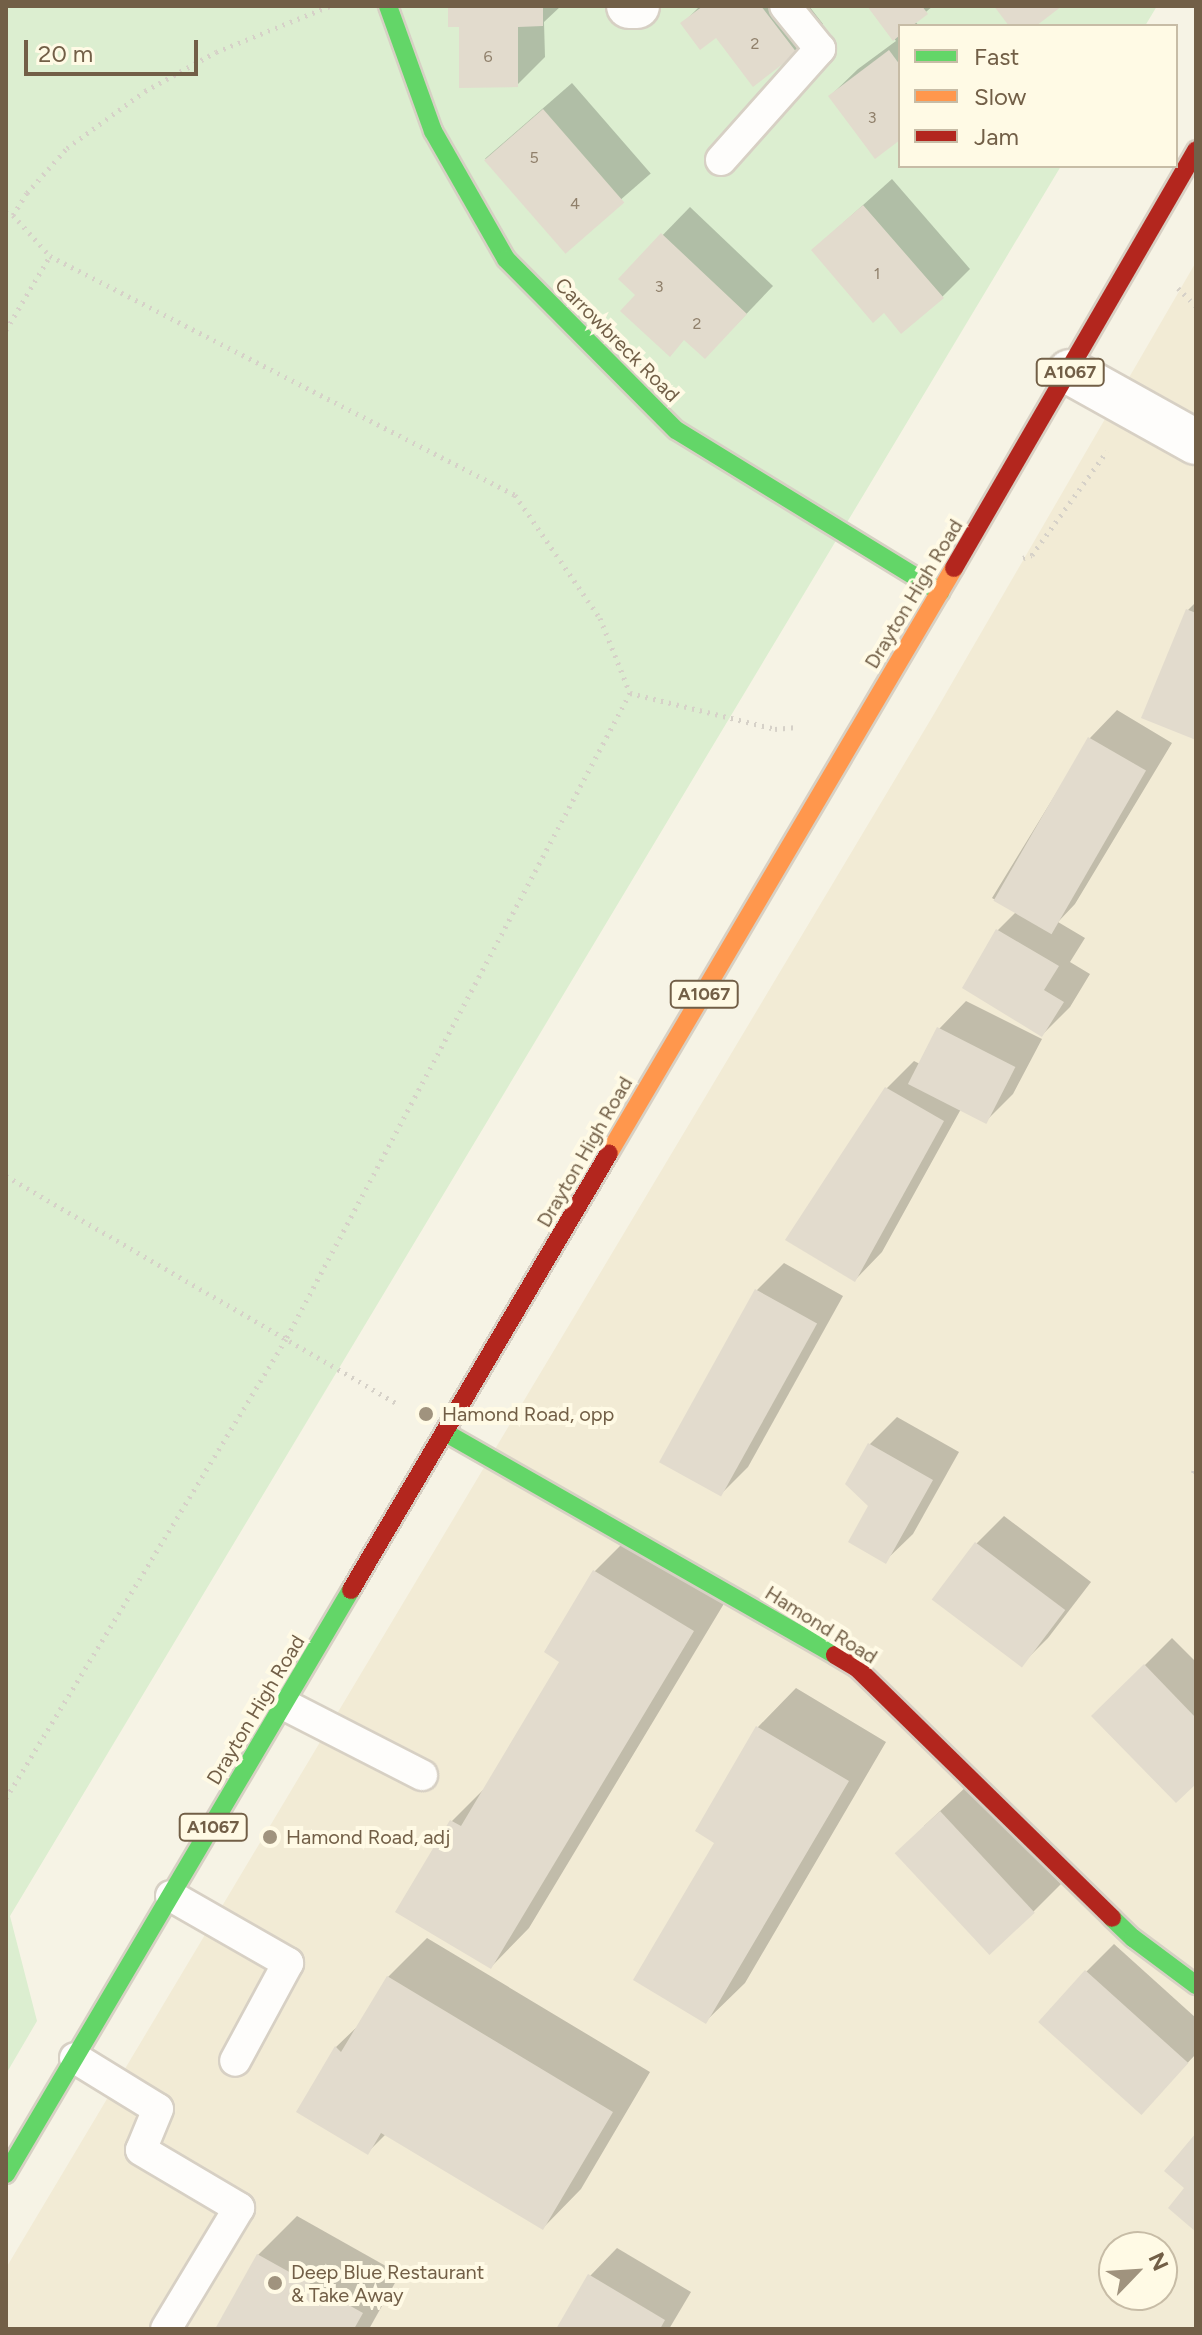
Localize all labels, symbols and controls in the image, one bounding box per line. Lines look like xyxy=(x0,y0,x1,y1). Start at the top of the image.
scale bar xyxy=(28,24,202,74)
legend xyxy=(898,24,1178,168)
house number: 2 xyxy=(751,34,759,54)
text: 20 m xyxy=(38,39,93,68)
text: Fast xyxy=(974,42,1019,71)
house number: 6 xyxy=(483,47,493,67)
text: Slow xyxy=(974,82,1026,111)
house number: 3 xyxy=(868,108,876,128)
text: Jam xyxy=(974,122,1019,151)
house number: 5 xyxy=(529,148,539,168)
house number: 4 xyxy=(570,194,580,214)
house number: 1 xyxy=(874,264,880,284)
street label: Carrowbreck Road xyxy=(550,273,684,407)
house number: 3 xyxy=(655,277,663,297)
house number: 2 xyxy=(693,314,701,334)
road number: A1067 xyxy=(1034,358,1106,386)
street label: Drayton High Road xyxy=(860,515,968,673)
road number: A1067 xyxy=(668,980,740,1008)
street label: Drayton High Road xyxy=(532,1072,638,1232)
place label: Hamond Road, opp xyxy=(442,1402,614,1426)
marker: Hamond Road, opp xyxy=(417,1405,435,1423)
street label: Hamond Road xyxy=(760,1581,882,1669)
street label: Drayton High Road xyxy=(202,1631,310,1789)
road number: A1067 xyxy=(177,1813,249,1841)
place label: Hamond Road, adj xyxy=(286,1825,450,1849)
marker: Hamond Road, adj xyxy=(261,1828,279,1846)
north arrow xyxy=(1098,2231,1178,2311)
text: N xyxy=(1143,2248,1174,2275)
place label: Deep Blue Restaurant & Take Away xyxy=(291,2260,484,2307)
marker: Deep Blue Restaurant & Take Away xyxy=(266,2274,284,2292)

